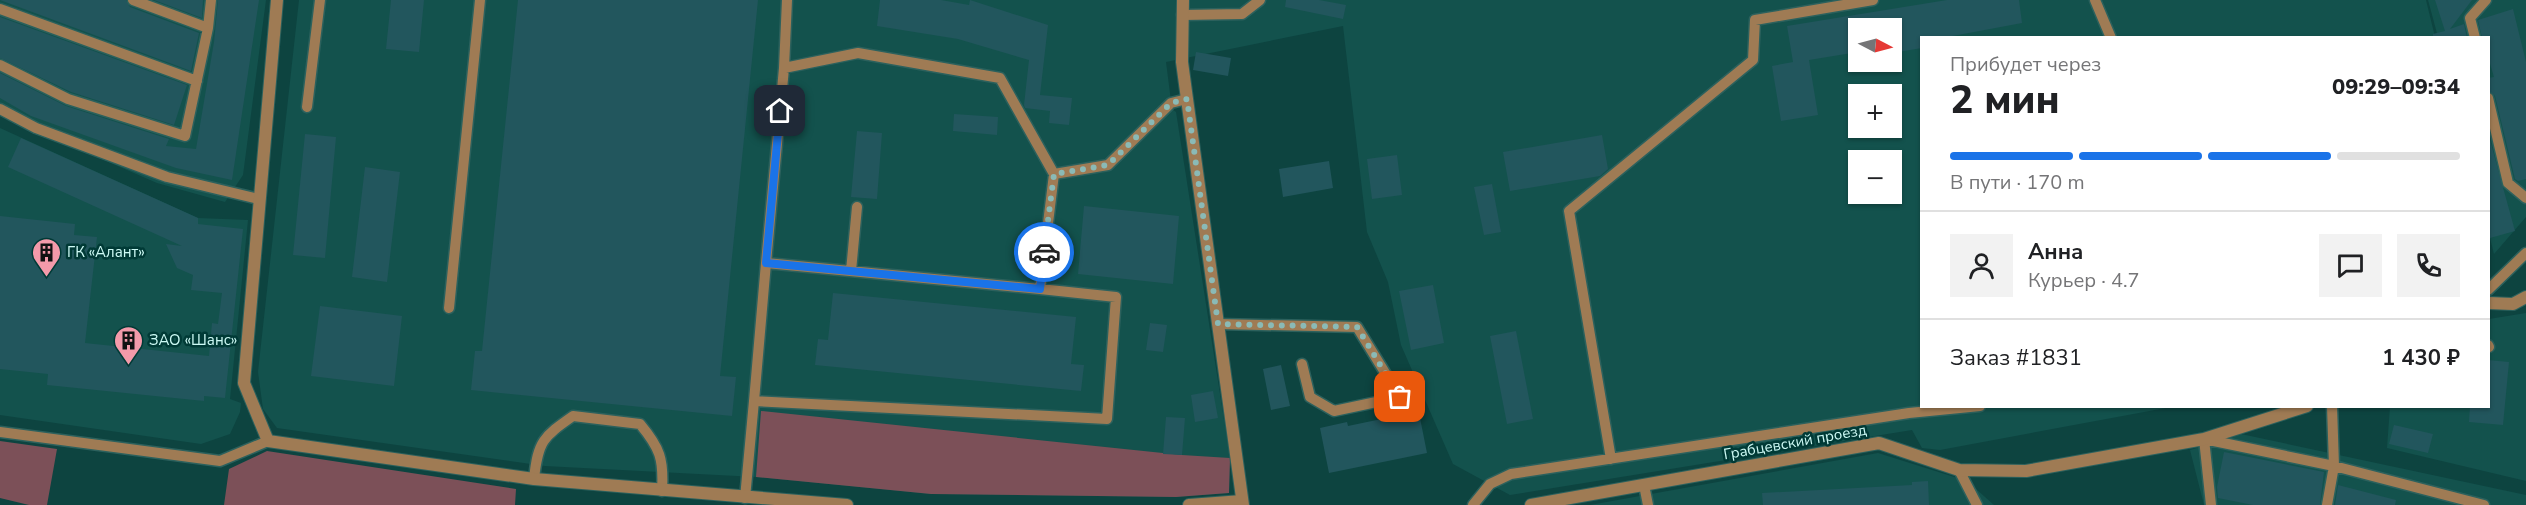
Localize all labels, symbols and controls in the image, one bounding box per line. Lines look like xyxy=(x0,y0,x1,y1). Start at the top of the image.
north arrow xyxy=(1848,18,1902,72)
map controls xyxy=(1848,18,1902,204)
text: Прибудет через xyxy=(1950,51,2101,78)
text: 09:29–09:34 xyxy=(2332,72,2460,102)
text: 2 мин xyxy=(1950,74,2060,127)
button: + xyxy=(1848,84,1902,138)
pin xyxy=(754,85,805,136)
icon: home xyxy=(763,94,796,127)
button: − xyxy=(1848,150,1902,204)
text: В пути · 170 m xyxy=(1950,169,2085,196)
courier xyxy=(1014,222,1074,282)
button: person xyxy=(1950,234,2013,297)
button: chat xyxy=(2319,234,2382,297)
button: phone xyxy=(2397,234,2460,297)
building icon: ГК «Алант» xyxy=(30,236,62,278)
icon: car xyxy=(1028,236,1061,269)
text: Анна xyxy=(2028,237,2083,267)
place label: ГК «Алант» xyxy=(67,242,145,262)
text: Курьер · 4.7 xyxy=(2028,267,2140,294)
building icon: ЗАО «Шанс» xyxy=(112,324,144,366)
place label: ЗАО «Шанс» xyxy=(149,330,237,350)
text: Заказ #1831 xyxy=(1950,343,2082,373)
text: 1 430 ₽ xyxy=(2382,343,2460,373)
pin xyxy=(1374,371,1425,422)
icon: bag xyxy=(1383,380,1416,413)
street label: Грабцевский проезд xyxy=(1722,420,1868,464)

